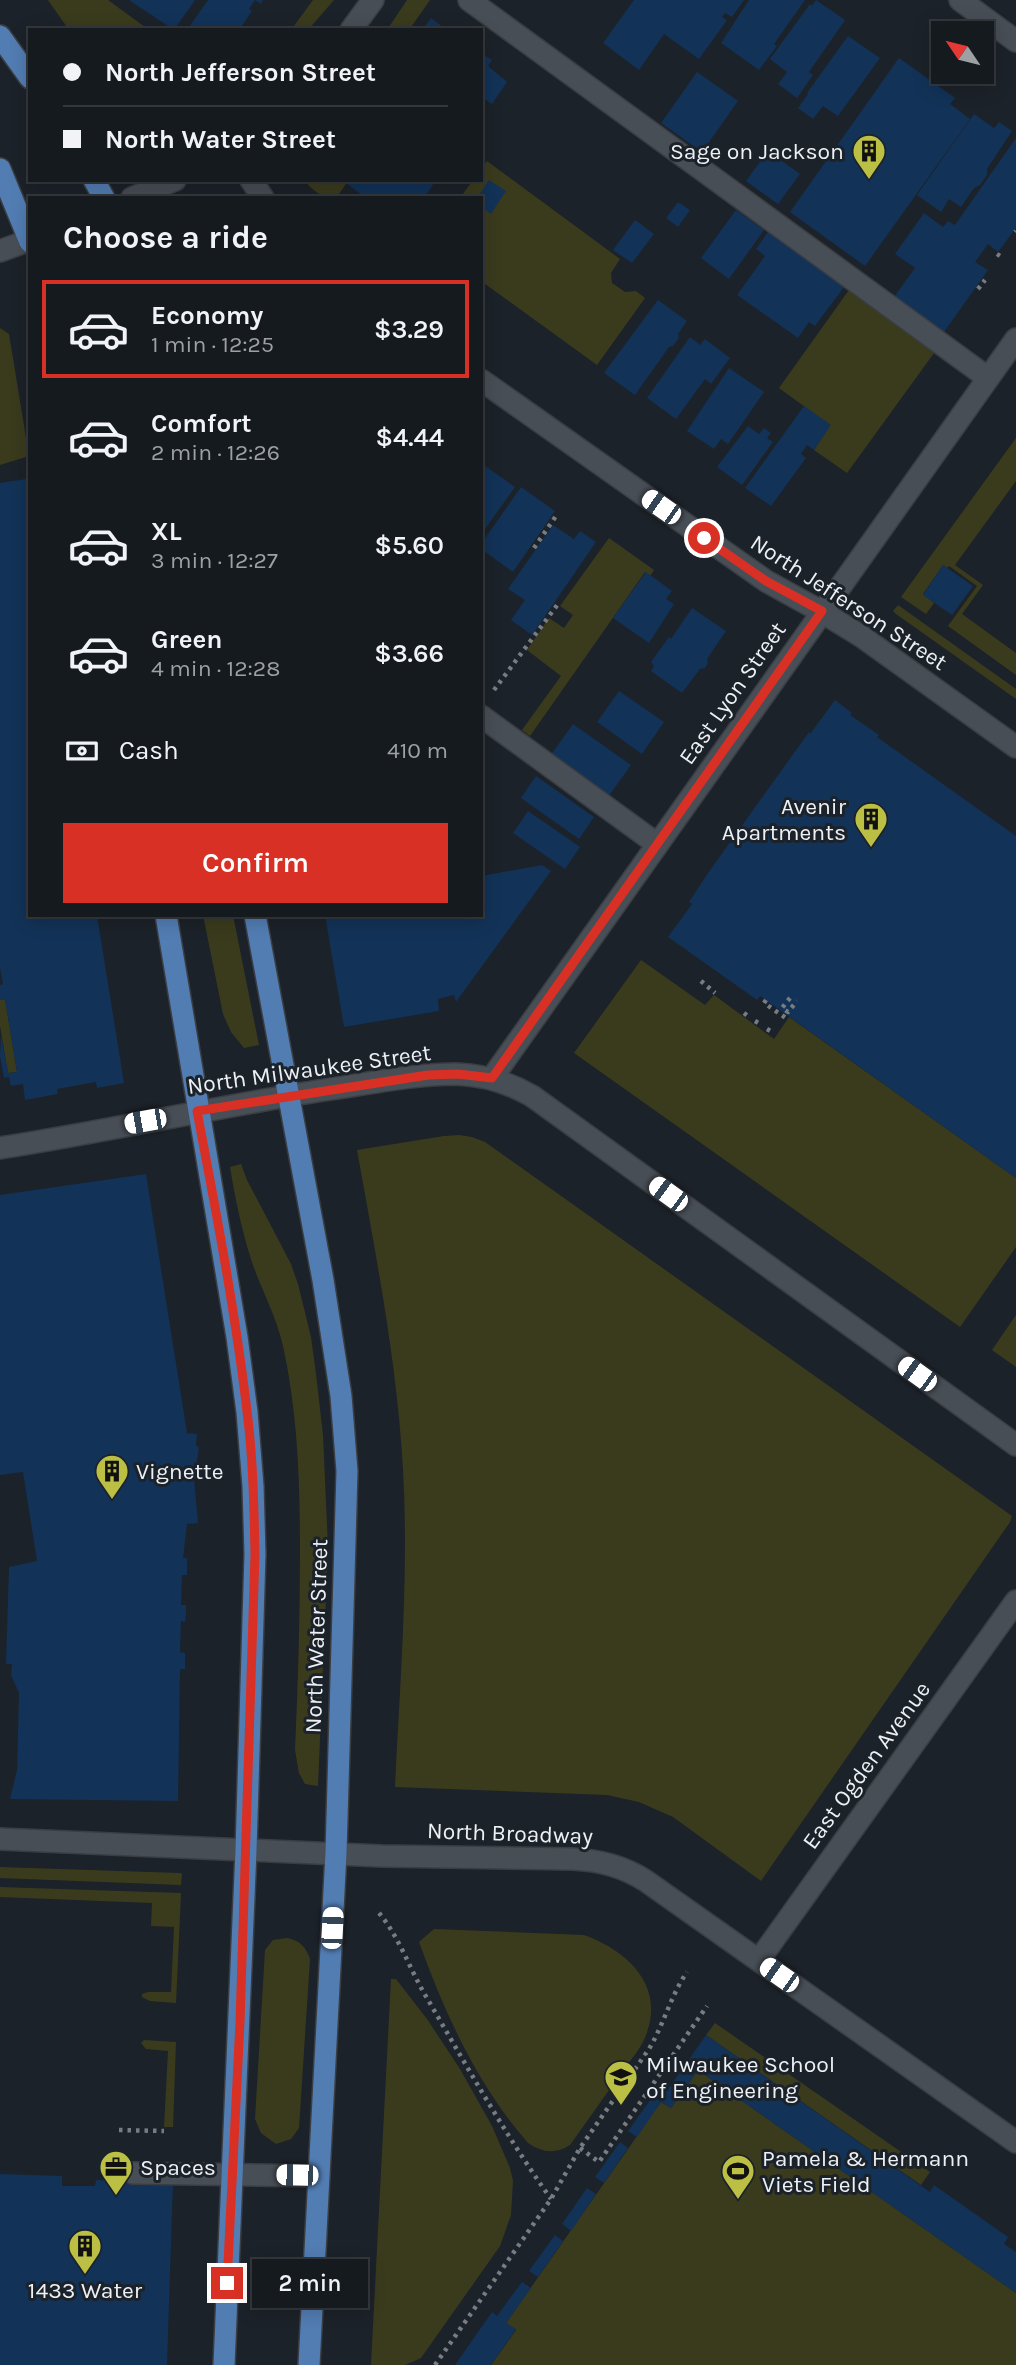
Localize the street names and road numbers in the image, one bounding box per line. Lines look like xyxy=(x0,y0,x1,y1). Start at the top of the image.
street label: North Jefferson Street xyxy=(745,529,952,676)
street label: East Lyon Street xyxy=(673,617,792,770)
street label: North Milwaukee Street xyxy=(185,1039,433,1100)
street label: North Water Street xyxy=(300,1538,333,1734)
street label: East Ogden Avenue xyxy=(797,1676,936,1854)
street label: North Broadway xyxy=(427,1817,594,1850)

